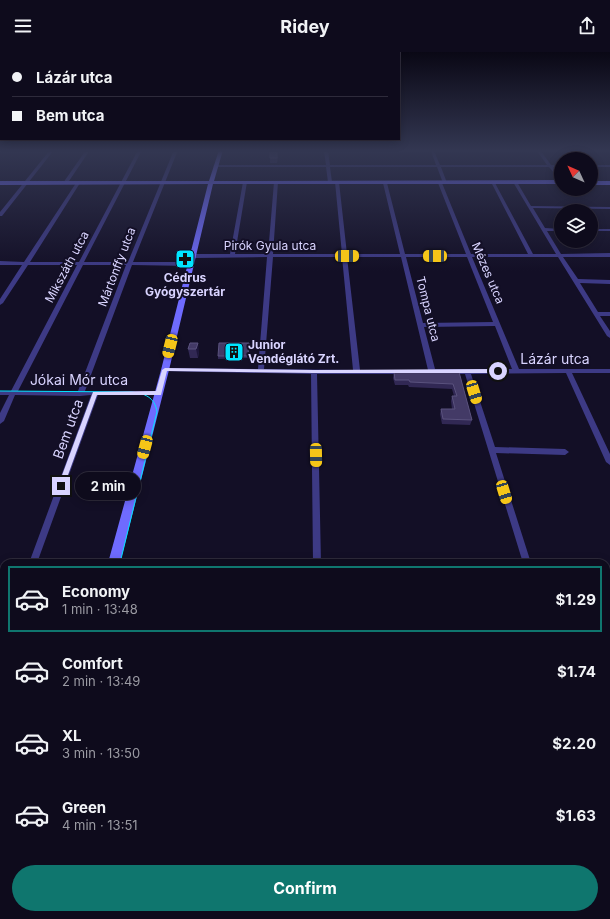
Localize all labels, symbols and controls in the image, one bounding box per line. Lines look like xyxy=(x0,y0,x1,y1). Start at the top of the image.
icon: menu xyxy=(12,15,34,37)
icon: share xyxy=(576,15,598,37)
text: Ridey xyxy=(280,16,330,37)
text: Lázár utca xyxy=(36,68,113,87)
text: Bem utca xyxy=(36,106,104,125)
north arrow xyxy=(554,152,598,196)
map controls xyxy=(554,152,598,248)
button: layers xyxy=(554,204,598,248)
street label: Mártonffy utca xyxy=(95,225,139,309)
street label: Mikszáth utca xyxy=(41,228,92,305)
street label: Pirók Gyula utca xyxy=(224,238,316,253)
street label: Mézes utca xyxy=(469,240,508,306)
pharmacy icon: Cédrus Gyógyszertár xyxy=(174,248,196,270)
car xyxy=(335,250,359,262)
car xyxy=(423,250,447,262)
place label: Cédrus Gyógyszertár xyxy=(145,270,225,299)
street label: Tompa utca xyxy=(413,275,444,343)
car xyxy=(161,333,179,359)
place label: Junior Vendéglátó Zrt. xyxy=(248,337,339,366)
building icon: Junior Vendéglátó Zrt. xyxy=(223,341,245,363)
street label: Lázár utca xyxy=(520,350,590,367)
route start xyxy=(489,362,507,380)
street label: Jókai Mór utca xyxy=(30,371,128,388)
car xyxy=(465,379,483,405)
street label: Bem utca xyxy=(49,397,86,461)
car xyxy=(136,434,154,460)
car xyxy=(310,443,322,467)
callout: 2 min xyxy=(75,472,141,500)
route end xyxy=(52,477,70,495)
text: 2 min xyxy=(91,478,125,494)
car xyxy=(495,479,513,505)
icon: car xyxy=(14,581,50,617)
text: Economy xyxy=(62,582,130,601)
text: $1.29 xyxy=(556,590,596,609)
text: 1 min · 13:48 xyxy=(62,601,138,617)
icon: car xyxy=(14,653,50,689)
text: Comfort xyxy=(62,654,123,673)
text: $1.74 xyxy=(557,662,596,681)
text: 2 min · 13:49 xyxy=(62,673,140,689)
icon: car xyxy=(14,725,50,761)
text: XL xyxy=(62,726,82,745)
text: $2.20 xyxy=(552,734,596,753)
text: 3 min · 13:50 xyxy=(62,745,140,761)
icon: car xyxy=(14,797,50,833)
text: Green xyxy=(62,798,106,817)
text: $1.63 xyxy=(556,806,596,825)
text: 4 min · 13:51 xyxy=(62,817,138,833)
button: Confirm xyxy=(12,865,598,911)

